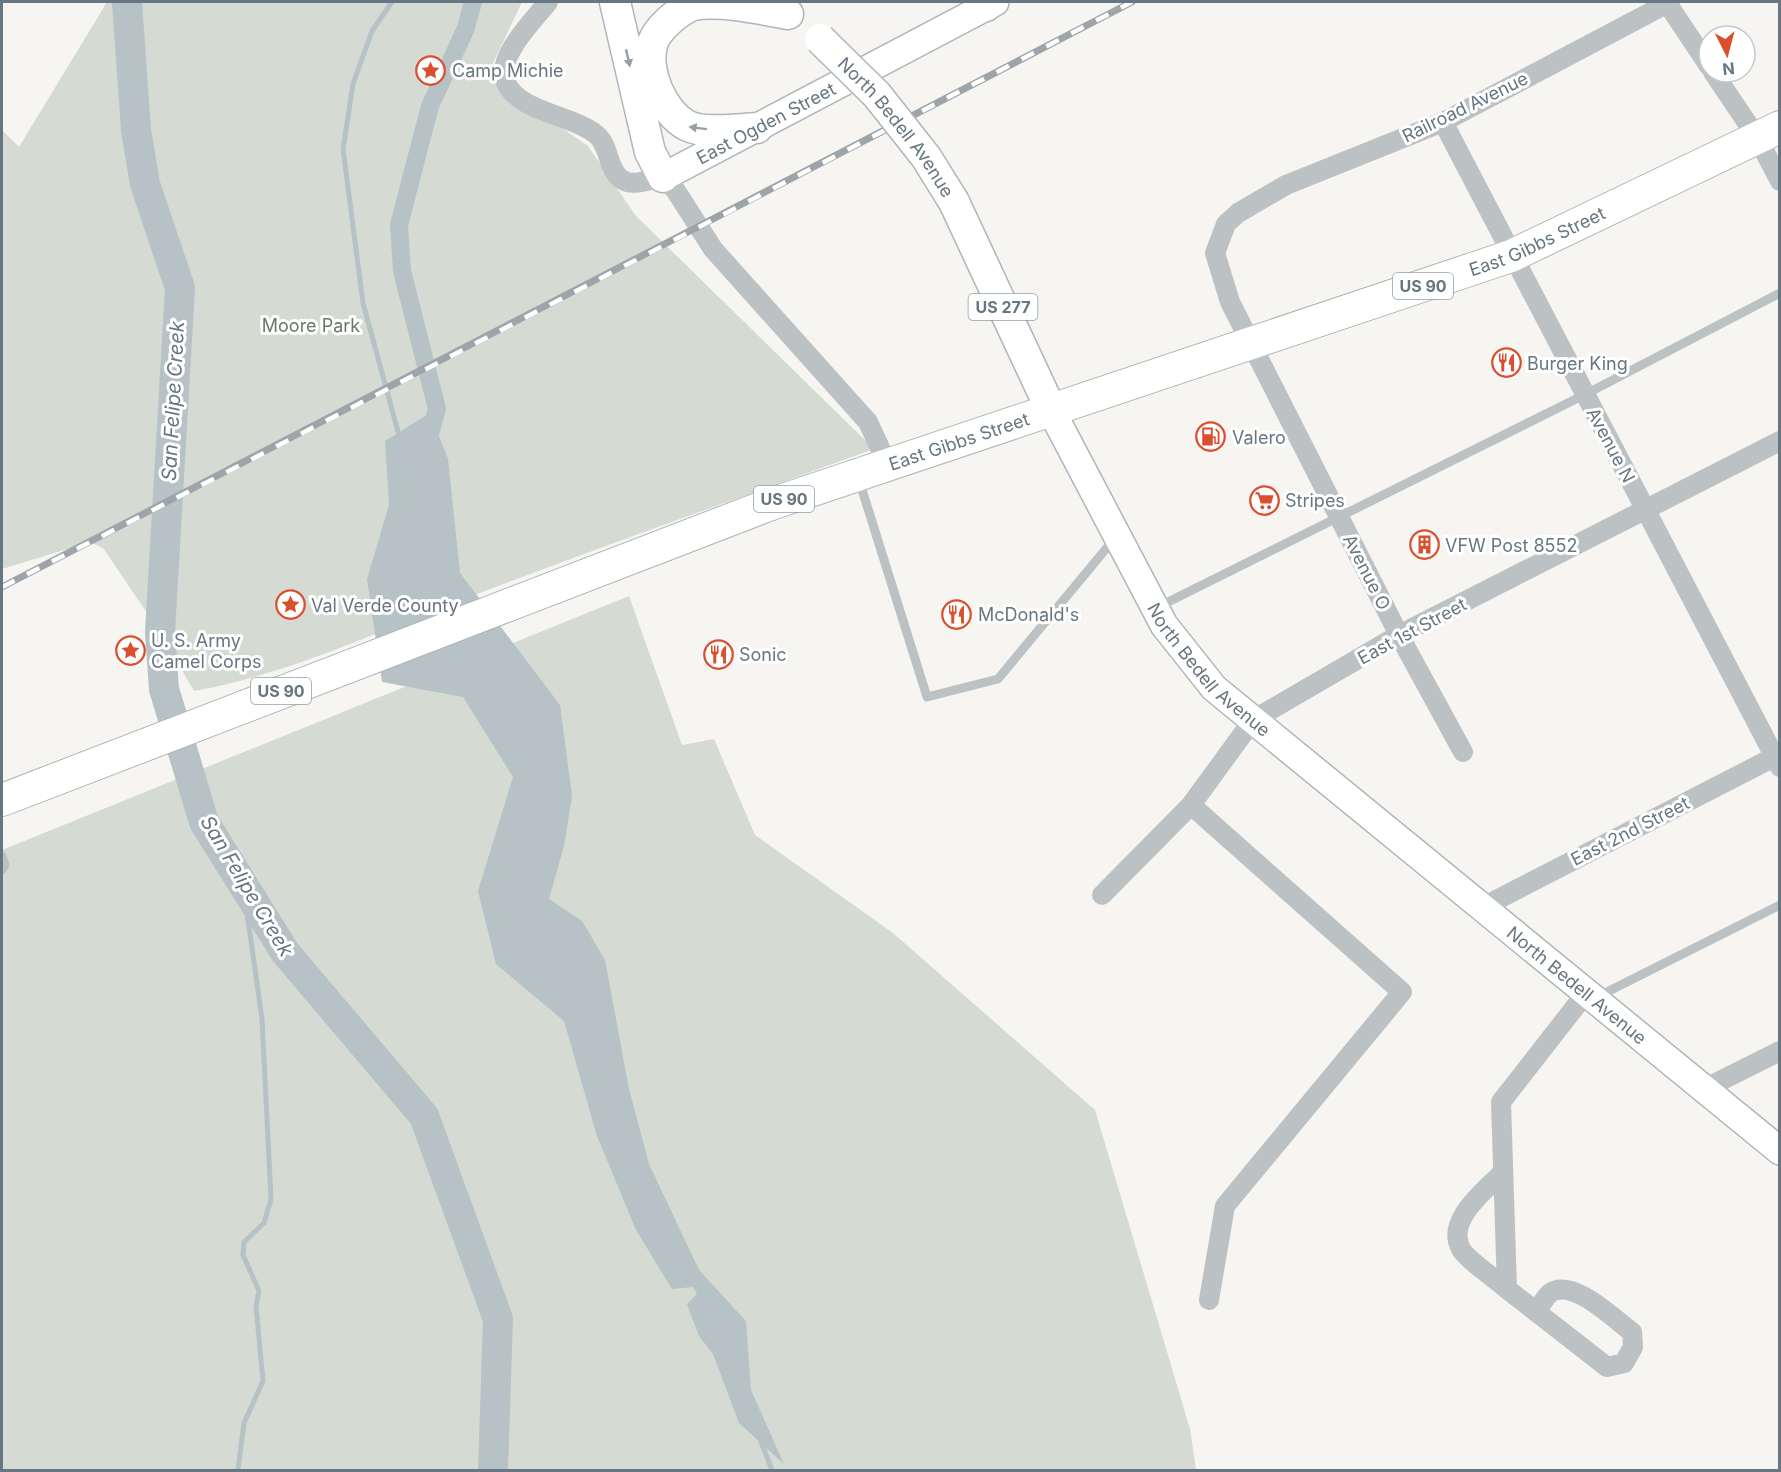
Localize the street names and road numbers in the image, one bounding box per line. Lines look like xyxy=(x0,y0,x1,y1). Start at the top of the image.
street label: North Bedell Avenue xyxy=(834,53,959,201)
street label: Railroad Avenue xyxy=(1399,67,1531,147)
street label: East Ogden Street xyxy=(692,78,839,168)
street label: East Gibbs Street xyxy=(1466,202,1608,280)
road number: US 90 xyxy=(1393,273,1453,299)
road number: US 277 xyxy=(968,294,1038,320)
street label: Avenue N xyxy=(1583,404,1639,486)
street label: East Gibbs Street xyxy=(886,408,1032,474)
road number: US 90 xyxy=(754,486,814,512)
street label: Avenue O xyxy=(1339,531,1395,613)
street label: East 1st Street xyxy=(1354,594,1470,668)
street label: North Bedell Avenue xyxy=(1144,599,1275,740)
road number: US 90 xyxy=(251,678,311,704)
street label: East 2nd Street xyxy=(1567,792,1693,870)
street label: North Bedell Avenue xyxy=(1503,922,1651,1048)

